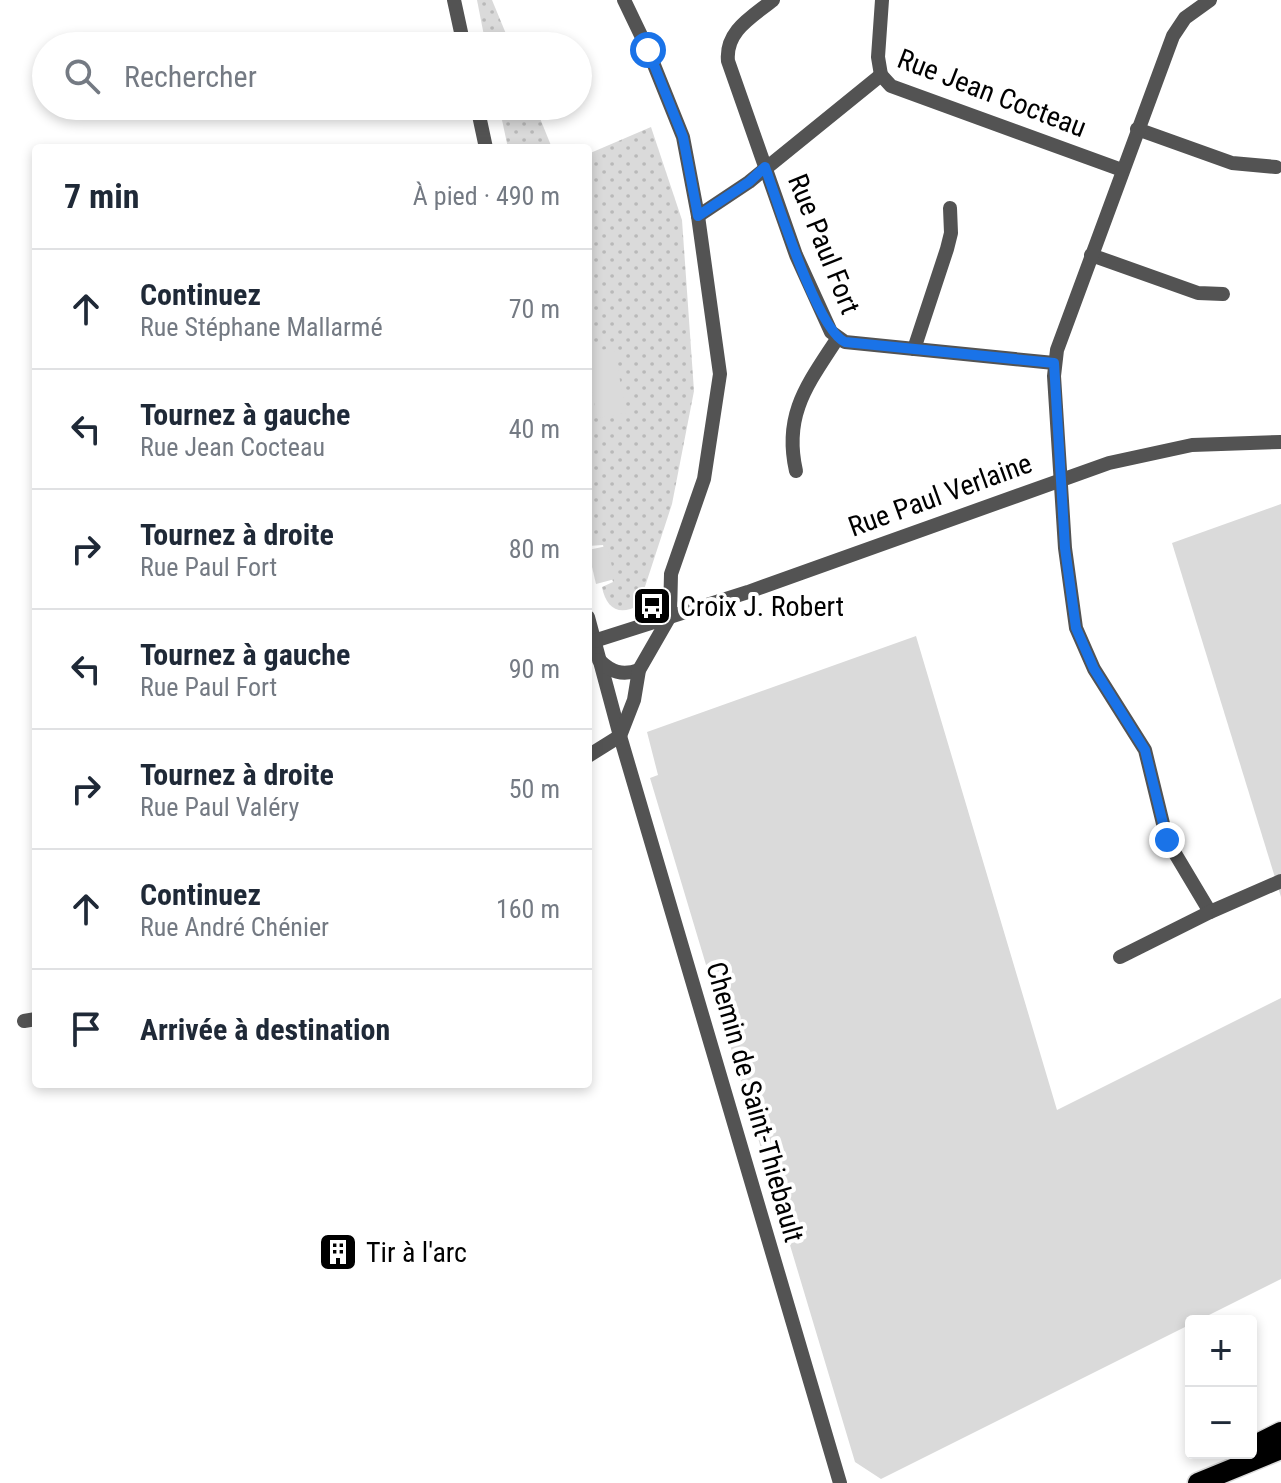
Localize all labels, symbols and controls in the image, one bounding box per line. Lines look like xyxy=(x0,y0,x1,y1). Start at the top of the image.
search box xyxy=(32,32,592,120)
route start xyxy=(630,32,666,68)
street label: Rue Jean Cocteau xyxy=(893,42,1091,144)
icon: search xyxy=(60,54,104,98)
text: Rechercher xyxy=(124,59,257,94)
street label: Rue Paul Fort xyxy=(781,169,867,319)
text: 7 min xyxy=(64,176,140,216)
text: À pied · 490 m xyxy=(413,181,560,211)
text: Continuez xyxy=(140,277,261,312)
icon: ahead xyxy=(64,287,108,331)
text: 70 m xyxy=(509,294,560,324)
text: Rue Stéphane Mallarmé xyxy=(140,312,383,342)
text: Tournez à gauche xyxy=(140,397,350,432)
icon: left xyxy=(64,407,108,451)
text: 40 m xyxy=(509,414,560,444)
text: Rue Jean Cocteau xyxy=(140,432,325,462)
street label: Rue Paul Verlaine xyxy=(844,447,1036,543)
text: Tournez à droite xyxy=(140,517,334,552)
icon: right xyxy=(64,527,108,571)
text: 80 m xyxy=(509,534,560,564)
text: Rue Paul Fort xyxy=(140,552,277,582)
bus stop icon: Croix J. Robert xyxy=(631,585,673,627)
place label: Croix J. Robert xyxy=(680,590,844,623)
text: Tournez à gauche xyxy=(140,637,350,672)
icon: left xyxy=(64,647,108,691)
text: 90 m xyxy=(509,654,560,684)
text: Rue Paul Fort xyxy=(140,672,277,702)
text: Tournez à droite xyxy=(140,757,334,792)
icon: right xyxy=(64,767,108,811)
text: 50 m xyxy=(509,774,560,804)
text: Rue Paul Valéry xyxy=(140,792,299,822)
route end xyxy=(1149,822,1185,858)
text: Continuez xyxy=(140,877,261,912)
icon: ahead xyxy=(64,887,108,931)
text: 160 m xyxy=(496,894,560,924)
text: Rue André Chénier xyxy=(140,912,329,942)
street label: Chemin de Saint-Thiebault xyxy=(699,958,811,1246)
icon: arrive xyxy=(64,1007,108,1051)
text: Arrivée à destination xyxy=(140,1012,390,1047)
building icon: Tir à l'arc xyxy=(317,1231,359,1273)
place label: Tir à l'arc xyxy=(366,1236,467,1269)
map controls xyxy=(1185,1315,1257,1459)
button: + xyxy=(1185,1315,1257,1387)
button: − xyxy=(1185,1387,1257,1459)

